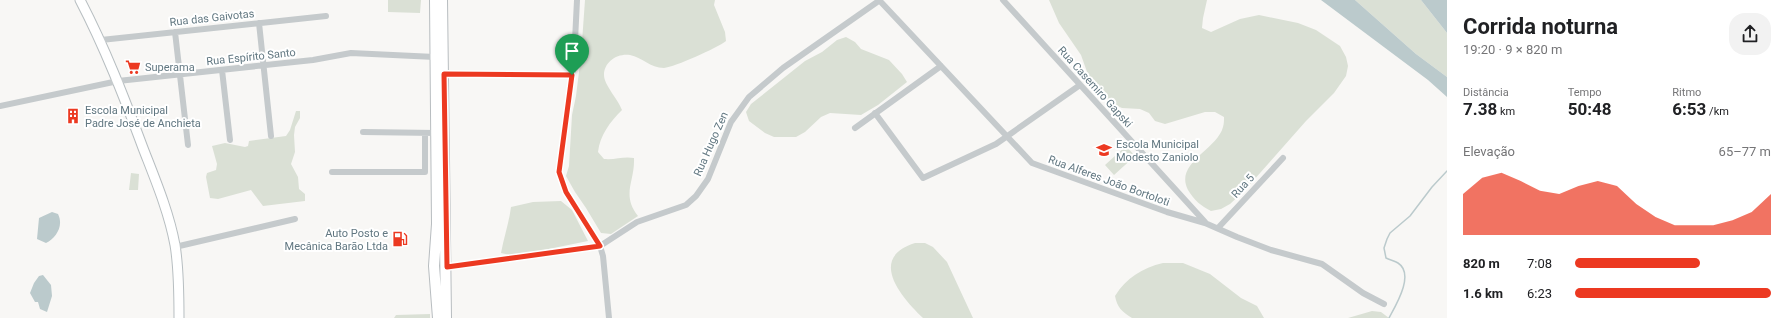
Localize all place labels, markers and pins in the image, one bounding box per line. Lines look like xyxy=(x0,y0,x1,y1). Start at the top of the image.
pin xyxy=(555,34,589,75)
supermarket icon: Superama xyxy=(124,58,142,76)
place label: Superama xyxy=(145,61,195,74)
place label: Escola Municipal Padre José de Anchieta xyxy=(85,104,201,130)
building icon: Escola Municipal Padre José de Anchieta xyxy=(64,107,82,125)
place label: Escola Municipal Modesto Zaniolo xyxy=(1116,138,1199,164)
school or university icon: Escola Municipal Modesto Zaniolo xyxy=(1095,141,1113,159)
place label: Auto Posto e Mecânica Barão Ltda xyxy=(285,227,388,253)
fuel station icon: Auto Posto e Mecânica Barão Ltda xyxy=(391,230,409,248)

